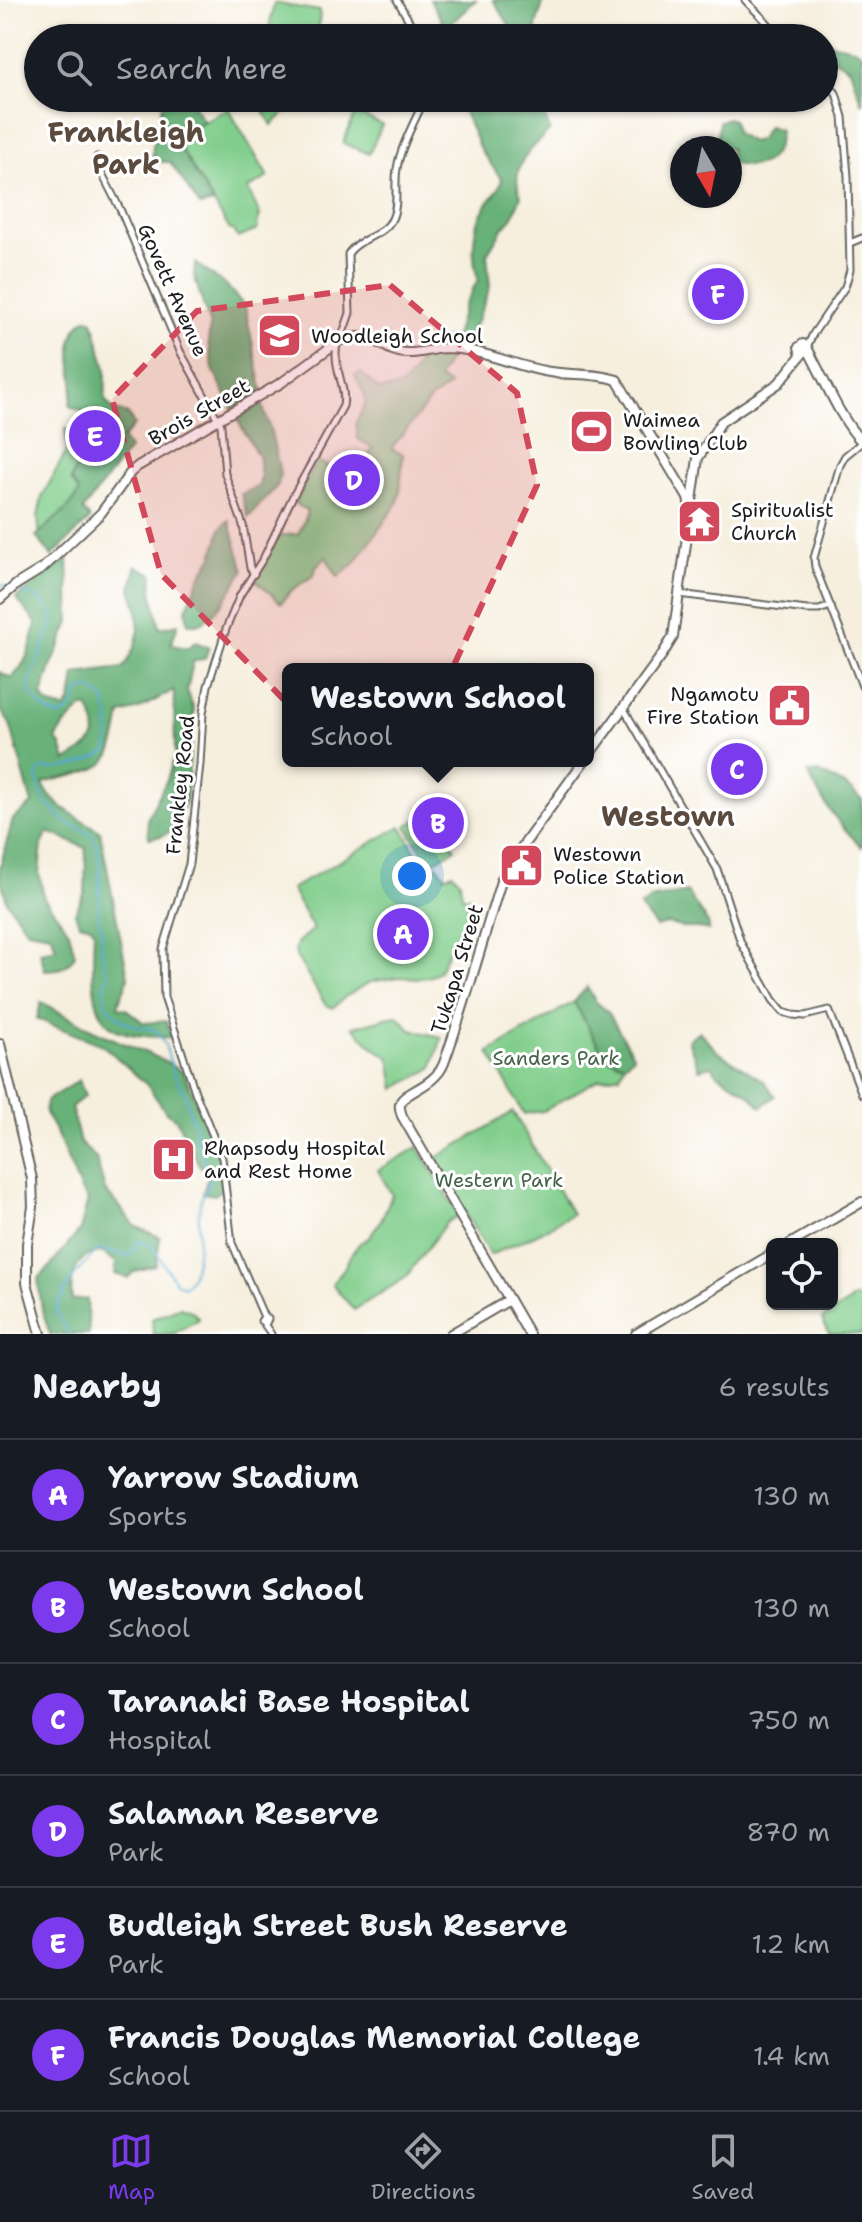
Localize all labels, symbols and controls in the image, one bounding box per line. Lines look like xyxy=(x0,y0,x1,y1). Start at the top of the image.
search box xyxy=(24,24,838,112)
icon: search xyxy=(52,46,96,90)
text: Search here xyxy=(116,48,287,89)
district label: Frankleigh Park xyxy=(48,113,204,183)
north arrow xyxy=(670,136,742,208)
street label: Govett Avenue xyxy=(132,219,214,361)
pin: F xyxy=(692,264,744,324)
school or university icon: Woodleigh School xyxy=(256,312,304,360)
place label: Woodleigh School xyxy=(311,323,483,349)
street label: Brois Street xyxy=(144,373,254,451)
pin: E xyxy=(69,406,121,466)
sports icon: Waimea Bowling Club xyxy=(568,407,616,455)
place label: Waimea Bowling Club xyxy=(623,407,748,456)
pin: D xyxy=(328,450,380,510)
place label: Spiritualist Church xyxy=(731,497,834,546)
temple icon: Spiritualist Church xyxy=(676,498,724,546)
popup xyxy=(282,663,594,767)
text: Westown School xyxy=(310,677,566,718)
place label: Ngamotu Fire Station xyxy=(647,681,759,730)
public building icon: Ngamotu Fire Station xyxy=(766,682,814,730)
street label: Frankley Road xyxy=(160,714,200,856)
text: School xyxy=(310,718,392,753)
pin: C xyxy=(711,739,763,799)
pin: B xyxy=(412,793,464,853)
district label: Westown xyxy=(601,797,735,835)
place label: Westown Police Station xyxy=(553,841,685,890)
public building icon: Westown Police Station xyxy=(498,842,546,890)
your location xyxy=(392,856,432,896)
street label: Tukapa Street xyxy=(425,901,489,1037)
pin: A xyxy=(377,904,429,964)
park label: Sanders Park xyxy=(492,1045,620,1071)
hospital icon: Rhapsody Hospital and Rest Home xyxy=(149,1135,197,1183)
place label: Rhapsody Hospital and Rest Home xyxy=(204,1135,385,1184)
park label: Western Park xyxy=(435,1167,563,1193)
map controls xyxy=(766,1238,838,1310)
button: locate xyxy=(766,1238,838,1310)
text: Nearby xyxy=(32,1363,162,1409)
text: 6 results xyxy=(718,1369,830,1404)
text: Yarrow Stadium xyxy=(108,1457,359,1498)
text: A xyxy=(48,1478,68,1513)
text: 130 m xyxy=(753,1478,830,1513)
text: Sports xyxy=(108,1498,188,1533)
text: Westown School xyxy=(108,1569,364,1610)
text: B xyxy=(50,1590,66,1625)
text: 130 m xyxy=(753,1590,830,1625)
text: School xyxy=(108,1610,190,1645)
text: Taranaki Base Hospital xyxy=(108,1681,470,1722)
text: C xyxy=(50,1702,66,1737)
text: 750 m xyxy=(748,1702,830,1737)
text: Hospital xyxy=(108,1722,211,1757)
text: Salaman Reserve xyxy=(108,1793,379,1834)
text: D xyxy=(49,1814,67,1849)
text: 870 m xyxy=(746,1814,830,1849)
text: Park xyxy=(108,1834,164,1869)
text: Budleigh Street Bush Reserve xyxy=(108,1905,568,1946)
text: E xyxy=(49,1926,67,1961)
text: 1.2 km xyxy=(751,1926,830,1961)
text: Park xyxy=(108,1946,164,1981)
text: Francis Douglas Memorial College xyxy=(108,2017,640,2058)
text: F xyxy=(50,2038,66,2073)
text: 1.4 km xyxy=(753,2038,830,2073)
text: School xyxy=(108,2058,190,2093)
tab: Map xyxy=(108,2129,155,2206)
tab: Directions xyxy=(371,2129,476,2206)
tab: Saved xyxy=(692,2129,754,2206)

